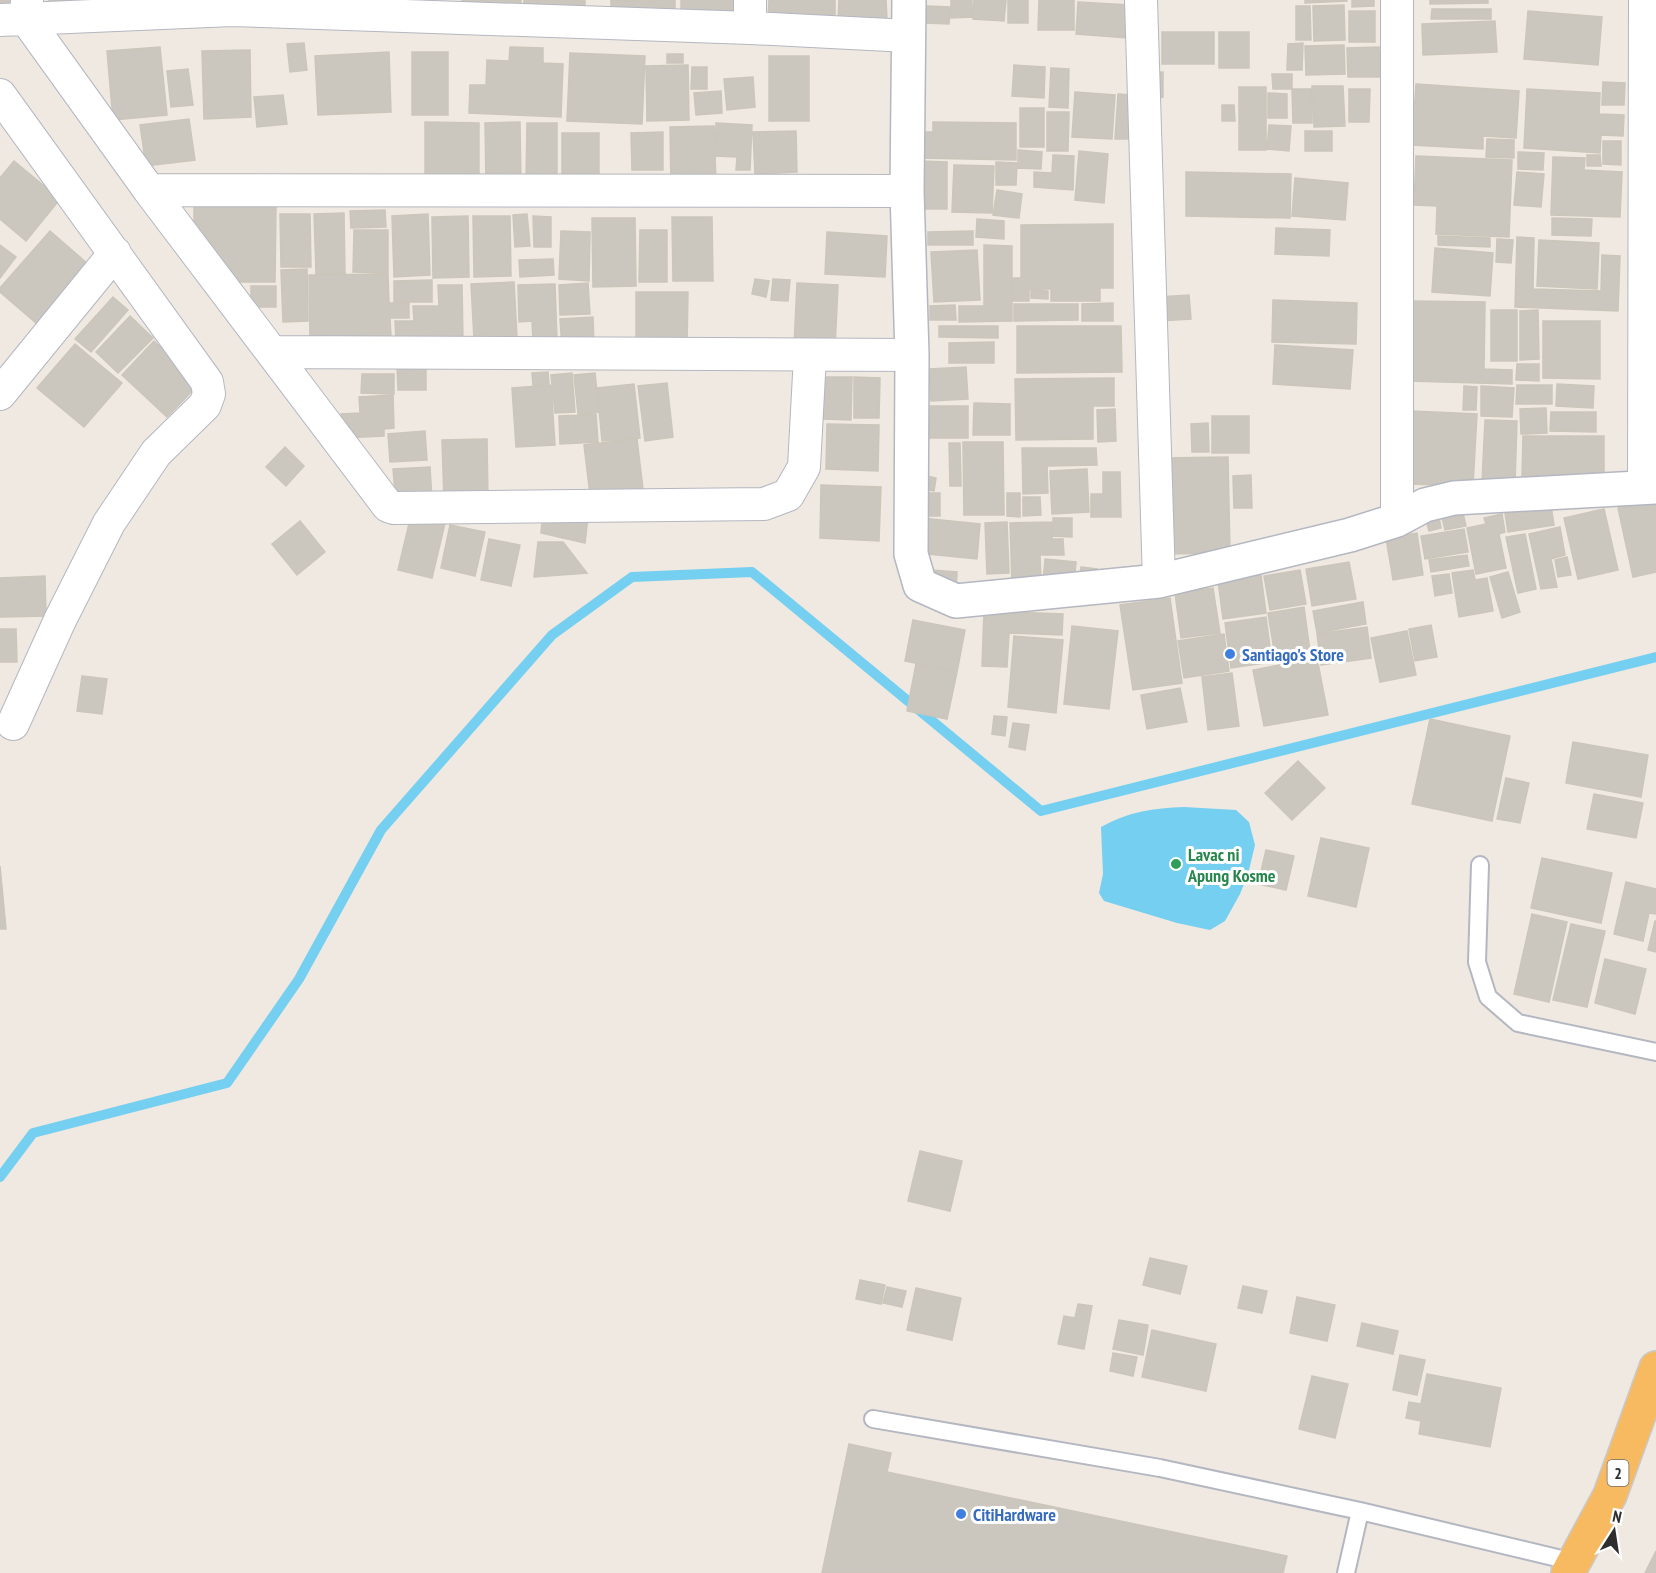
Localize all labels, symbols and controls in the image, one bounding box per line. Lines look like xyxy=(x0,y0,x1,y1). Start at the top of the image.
place label: Santiago's Store xyxy=(1242,643,1344,666)
marker: Santiago's Store xyxy=(1223,647,1237,661)
place label: Lavac ni Apung Kosme xyxy=(1187,843,1276,887)
marker: Lavac ni Apung Kosme xyxy=(1169,857,1183,871)
road number: 2 xyxy=(1608,1460,1628,1486)
north arrow xyxy=(1584,1501,1644,1561)
place label: CitiHardware xyxy=(973,1503,1056,1526)
text: N xyxy=(1611,1506,1623,1527)
marker: CitiHardware xyxy=(954,1507,968,1521)

